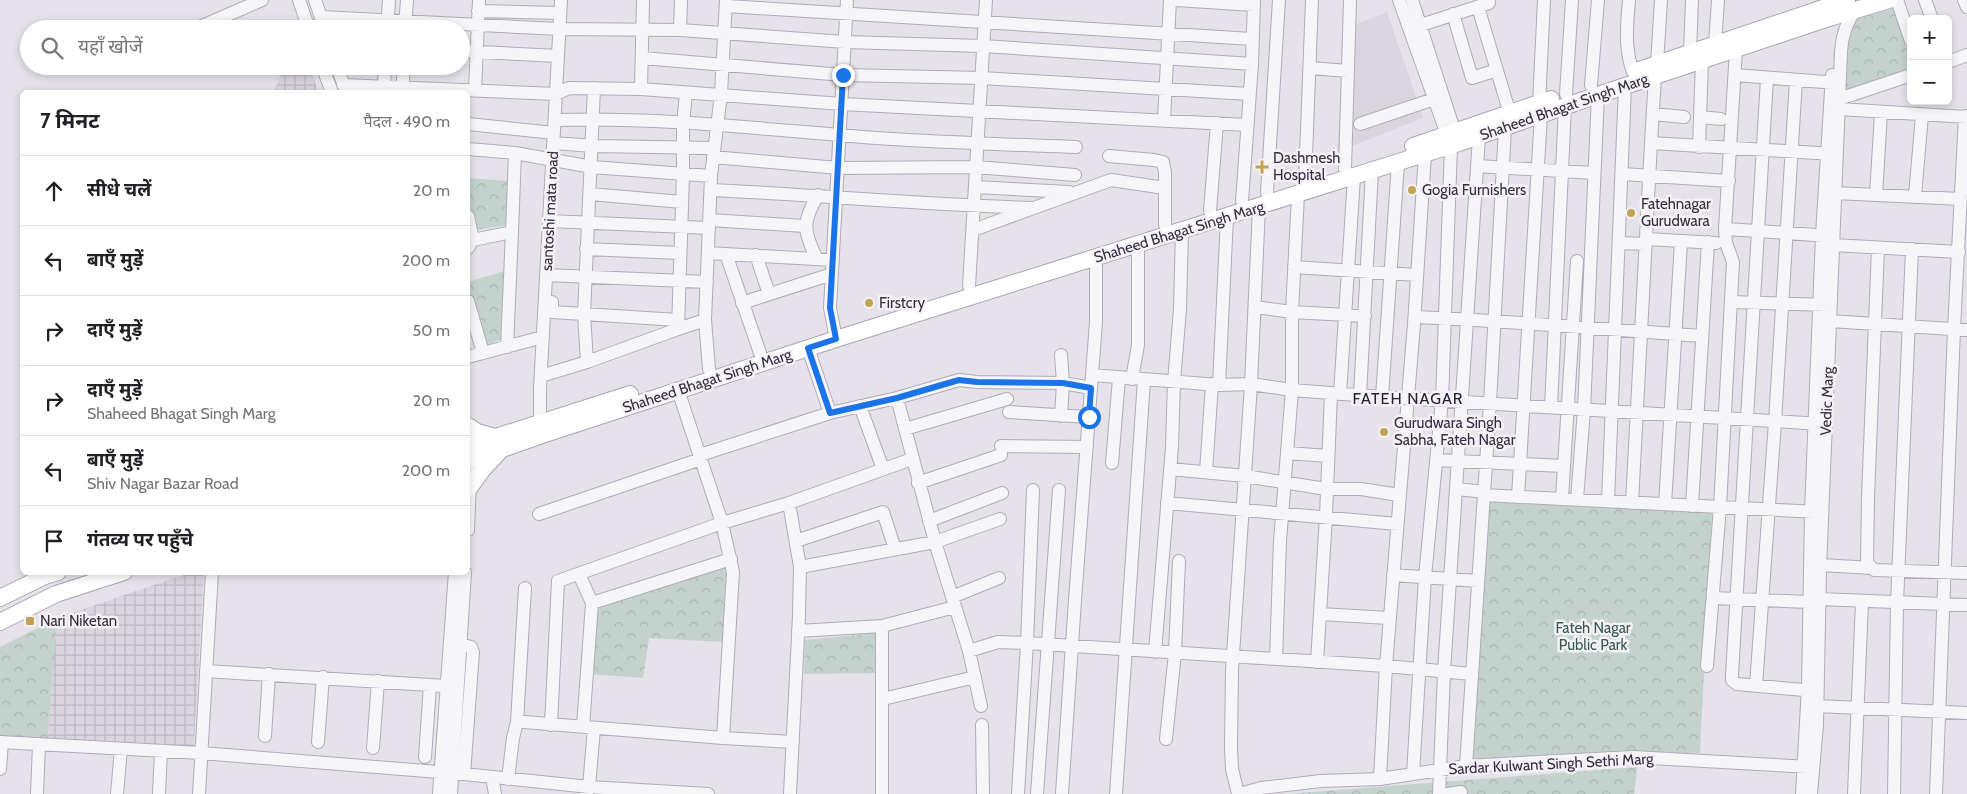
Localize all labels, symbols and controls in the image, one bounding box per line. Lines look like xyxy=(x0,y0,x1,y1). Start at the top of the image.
map controls xyxy=(1907,15,1952,105)
button: + xyxy=(1907,15,1952,60)
search box xyxy=(20,20,470,75)
icon: search xyxy=(38,34,66,62)
text: यहाँ खोजें xyxy=(78,35,143,58)
button: − xyxy=(1907,60,1952,105)
route end xyxy=(832,64,855,87)
street label: Shaheed Bhagat Singh Marg xyxy=(1477,70,1651,144)
text: 7 मिनट xyxy=(40,108,100,133)
text: पैदल · 490 m xyxy=(363,112,450,131)
place label: Dashmesh Hospital xyxy=(1273,149,1341,184)
street label: santoshi mata road xyxy=(538,151,562,271)
marker: Dashmesh Hospital xyxy=(1255,160,1269,174)
icon: ahead xyxy=(40,177,68,205)
text: सीधे चलें xyxy=(87,178,151,201)
text: 20 m xyxy=(413,181,450,200)
place label: Gogia Furnishers xyxy=(1422,181,1526,199)
marker: Gogia Furnishers xyxy=(1406,184,1418,196)
place label: Fatehnagar Gurudwara xyxy=(1641,195,1711,230)
street label: Shaheed Bhagat Singh Marg xyxy=(1092,197,1267,266)
marker: Fatehnagar Gurudwara xyxy=(1625,207,1637,219)
icon: left xyxy=(40,247,68,275)
text: बाएँ मुड़ें xyxy=(87,248,143,271)
text: 200 m xyxy=(402,251,450,270)
place label: Firstcry xyxy=(879,294,925,312)
marker: Firstcry xyxy=(863,297,875,309)
icon: right xyxy=(40,317,68,345)
text: दाएँ मुड़ें xyxy=(87,318,142,341)
text: 50 m xyxy=(413,321,450,340)
street label: Shaheed Bhagat Singh Marg xyxy=(620,345,794,417)
street label: Vedic Marg xyxy=(1817,366,1837,436)
text: दाएँ मुड़ें xyxy=(87,378,142,401)
icon: right xyxy=(40,387,68,415)
district label: FATEH NAGAR xyxy=(1353,389,1464,408)
text: 20 m xyxy=(413,391,450,410)
text: Shaheed Bhagat Singh Marg xyxy=(87,404,276,423)
route start xyxy=(1078,406,1101,429)
place label: Gurudwara Singh Sabha, Fateh Nagar xyxy=(1394,414,1516,449)
marker: Gurudwara Singh Sabha, Fateh Nagar xyxy=(1378,426,1390,438)
text: बाएँ मुड़ें xyxy=(87,448,143,471)
icon: left xyxy=(40,457,68,485)
text: 200 m xyxy=(402,461,450,480)
text: Shiv Nagar Bazar Road xyxy=(87,474,239,493)
icon: arrive xyxy=(40,527,68,555)
text: गंतव्य पर पहुँचे xyxy=(87,528,193,551)
place label: Nari Niketan xyxy=(40,612,117,630)
marker: Nari Niketan xyxy=(24,615,36,627)
park label: Fateh Nagar Public Park xyxy=(1555,619,1631,654)
street label: Sardar Kulwant Singh Sethi Marg xyxy=(1448,750,1654,778)

